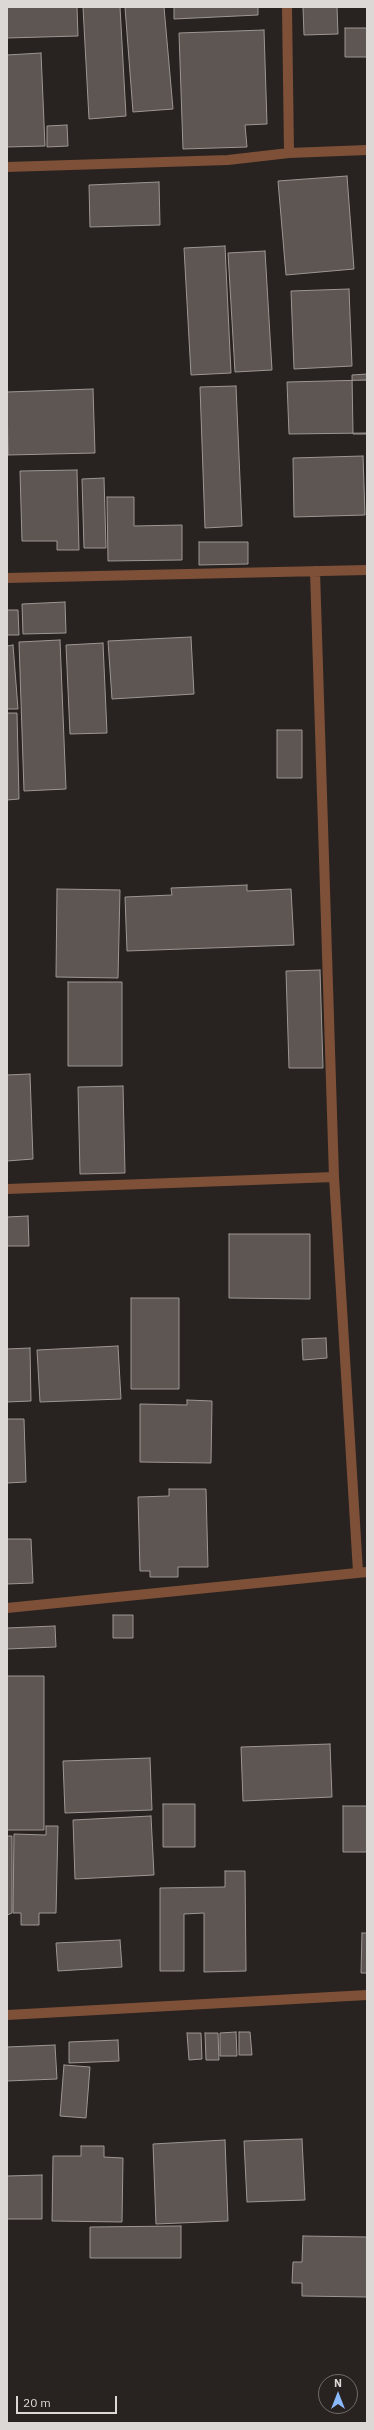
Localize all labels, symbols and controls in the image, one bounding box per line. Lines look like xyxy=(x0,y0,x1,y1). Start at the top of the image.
north arrow xyxy=(318,2374,358,2414)
text: N xyxy=(334,2376,342,2390)
scale bar xyxy=(18,2388,119,2414)
text: 20 m xyxy=(23,2395,51,2410)

